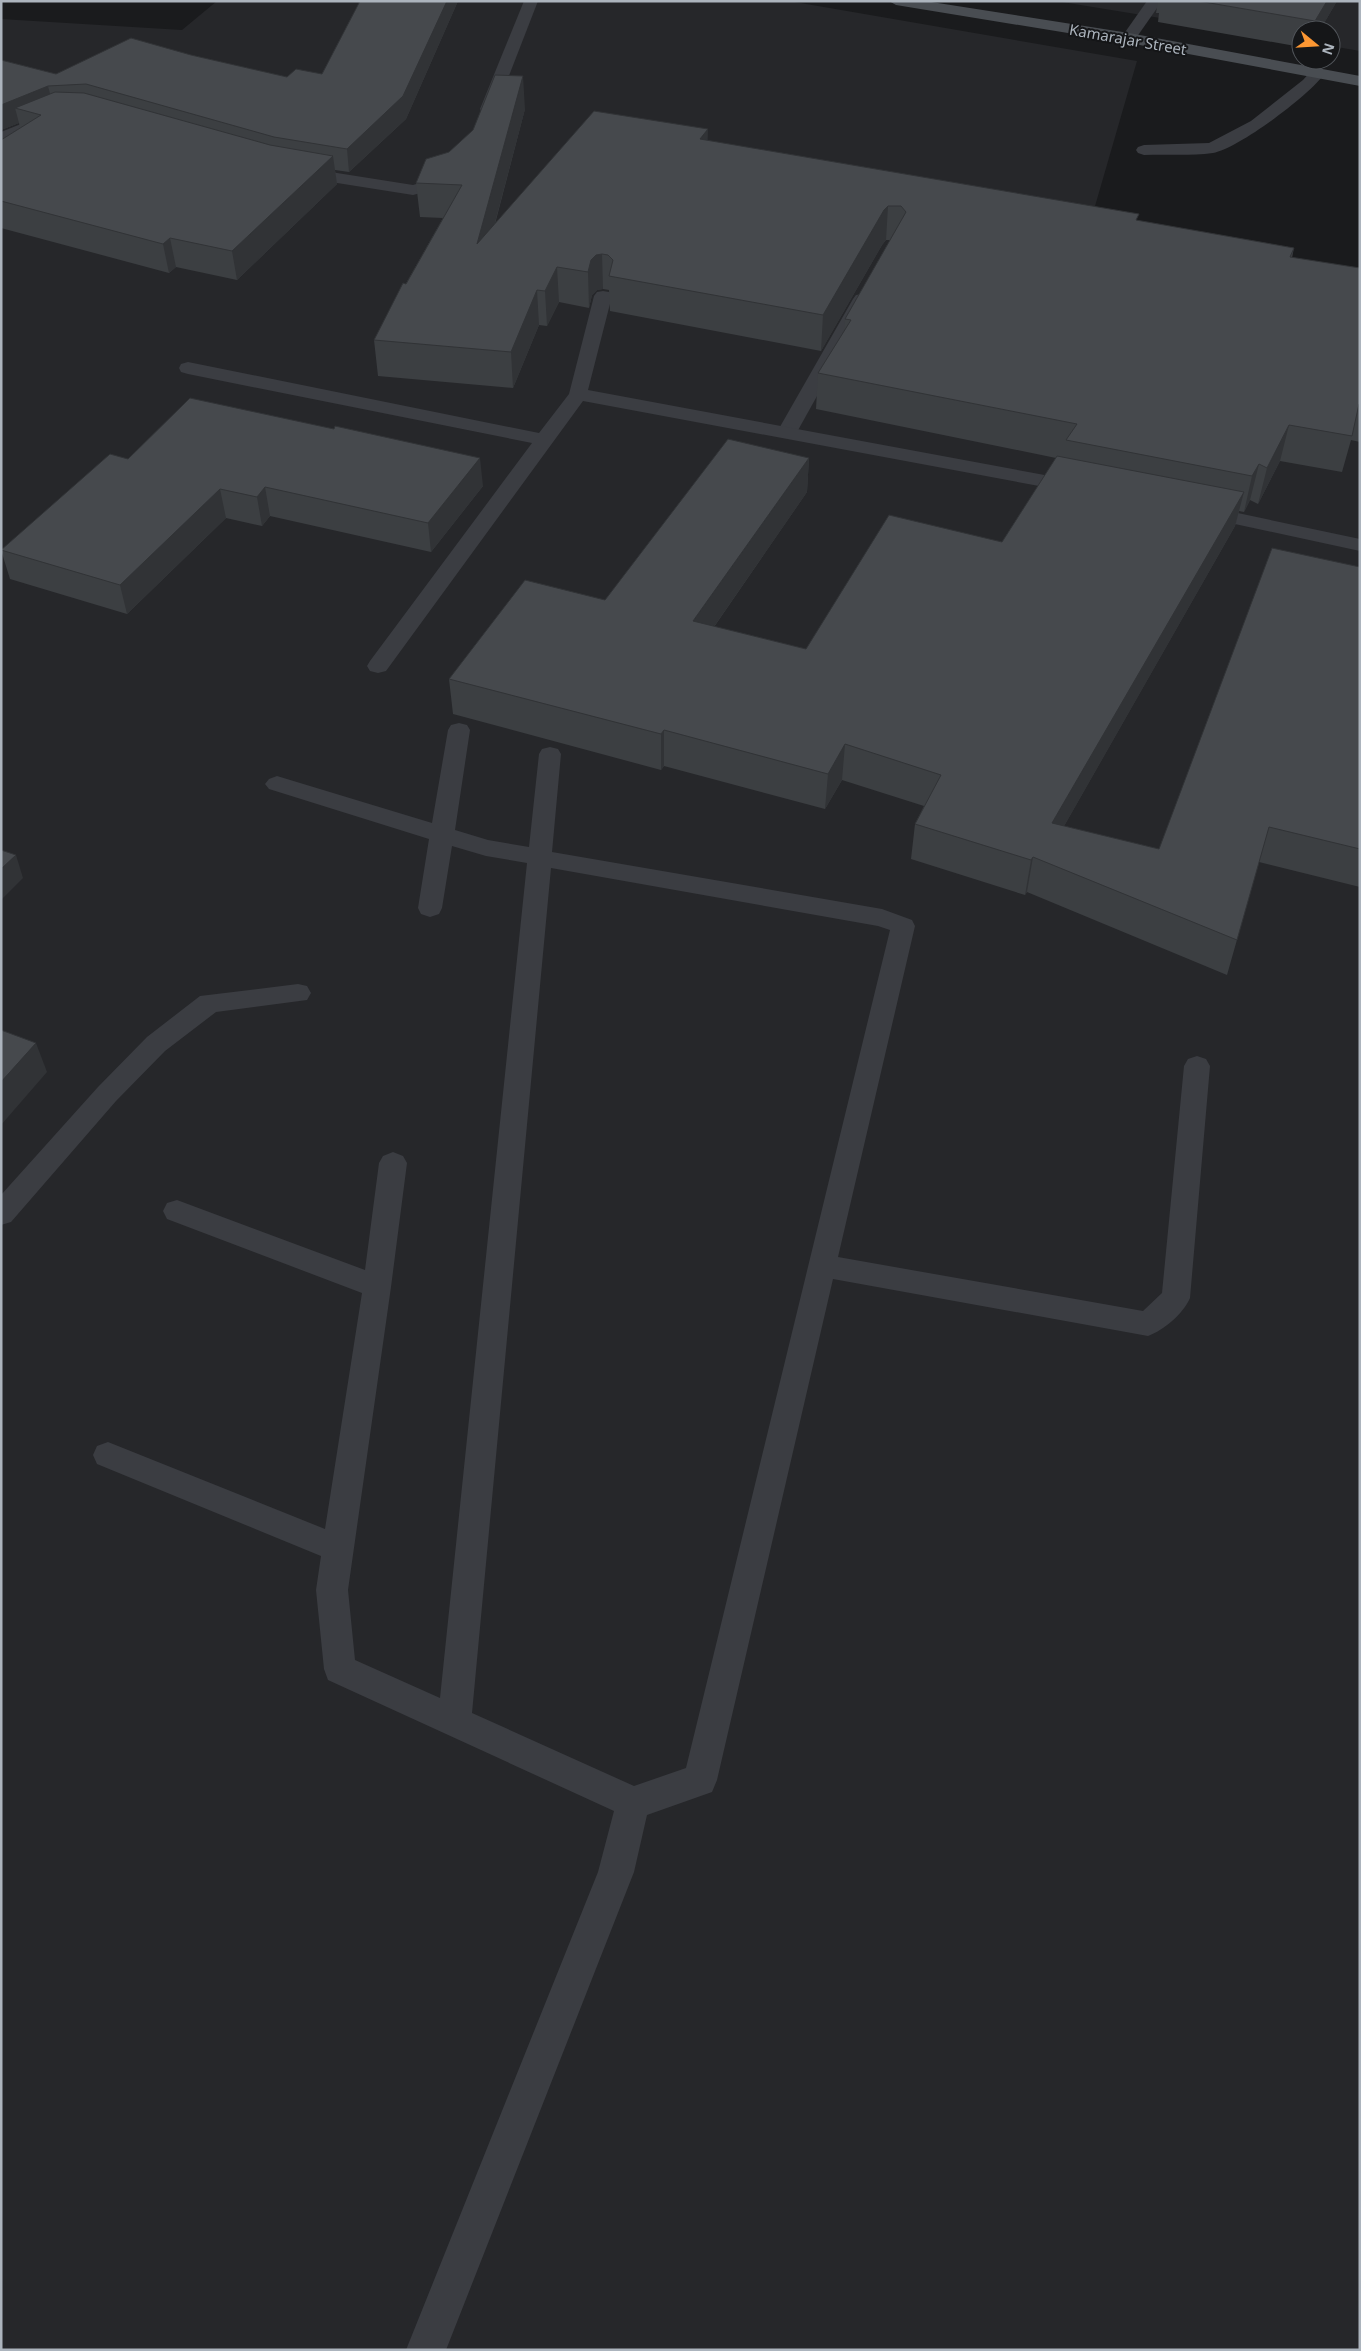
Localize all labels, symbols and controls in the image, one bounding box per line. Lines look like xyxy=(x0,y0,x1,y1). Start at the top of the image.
street label: Kamarajar Street xyxy=(1068,19,1189,59)
north arrow xyxy=(1291,20,1341,70)
text: N xyxy=(1318,41,1340,58)

